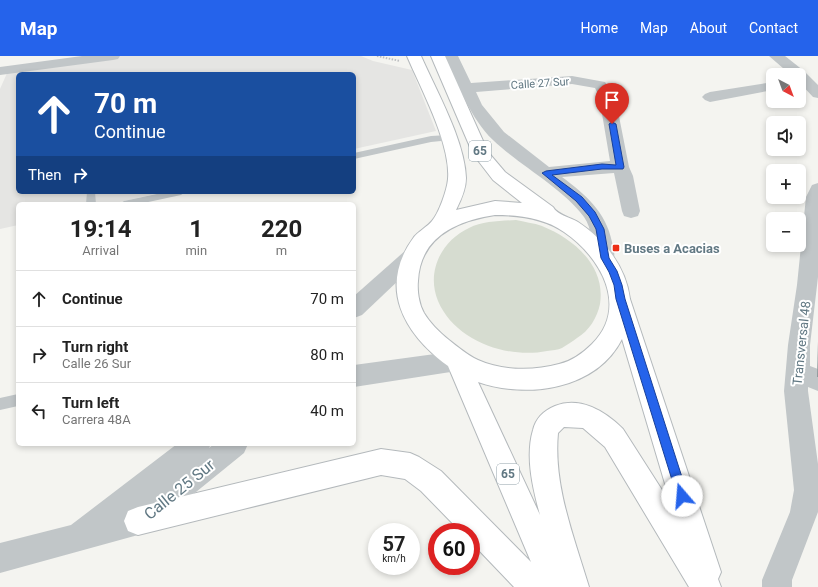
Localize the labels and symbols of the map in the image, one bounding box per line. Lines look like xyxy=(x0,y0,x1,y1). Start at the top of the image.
north arrow xyxy=(766,68,806,108)
street label: Calle 27 Sur xyxy=(510,75,570,92)
pin xyxy=(595,83,629,124)
road number: 65 xyxy=(469,141,491,161)
place label: Buses a Acacias xyxy=(624,241,720,256)
marker: Buses a Acacias xyxy=(611,243,621,253)
street label: Transversal 48 xyxy=(790,300,813,386)
street label: Calle 25 Sur xyxy=(140,455,219,524)
road number: 65 xyxy=(497,464,519,484)
position arrow xyxy=(661,475,703,517)
speed limit sign: 60 xyxy=(428,523,480,575)

